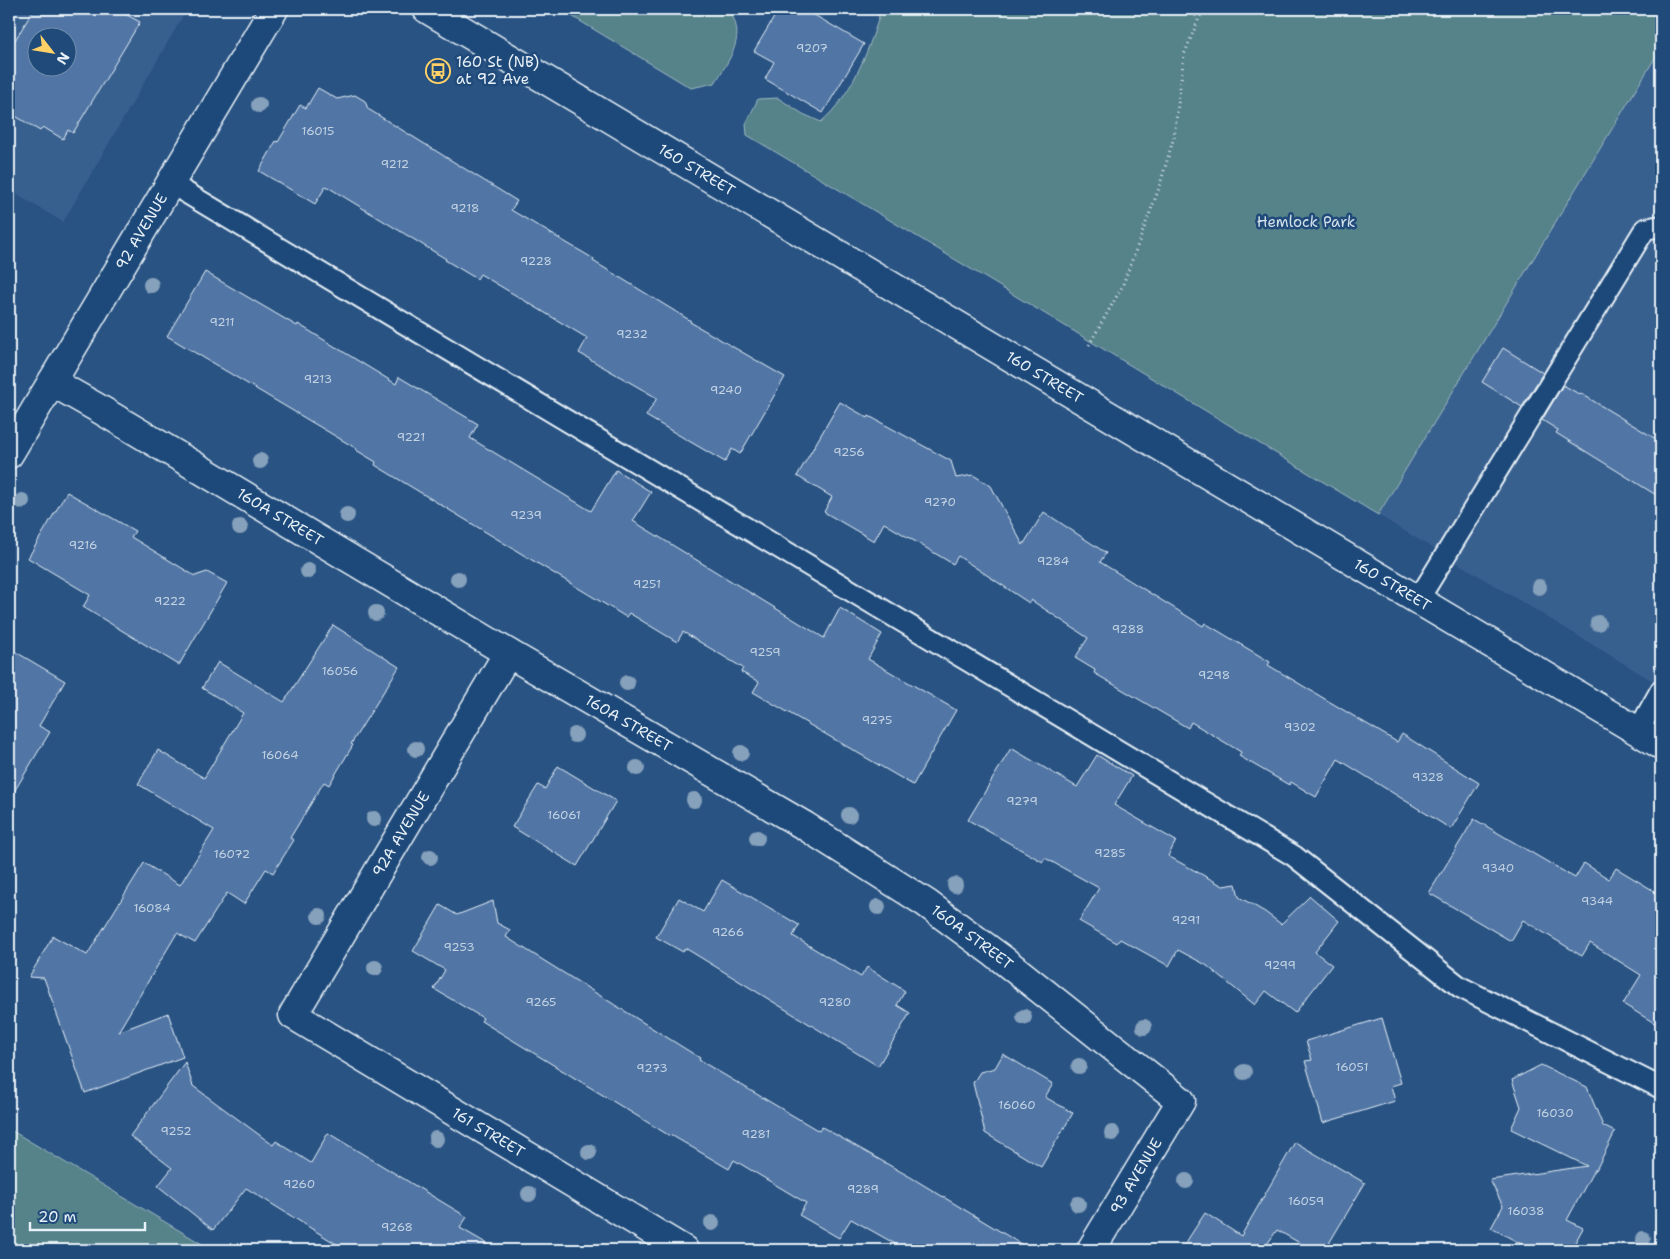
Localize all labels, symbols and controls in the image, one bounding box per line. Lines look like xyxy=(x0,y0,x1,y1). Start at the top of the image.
north arrow xyxy=(28,28,78,78)
house number: 9207 xyxy=(796,40,828,56)
text: N xyxy=(53,49,74,68)
place label: 160 St (NB) at 92 Ave xyxy=(456,52,539,89)
bus stop icon: 160 St (NB) at 92 Ave xyxy=(425,58,451,84)
house number: 16015 xyxy=(302,123,334,139)
street label: 160 STREET xyxy=(654,139,739,201)
house number: 9212 xyxy=(381,156,409,172)
street label: 92 AVENUE xyxy=(111,190,172,273)
house number: 9218 xyxy=(451,200,479,216)
park label: Hemlock Park xyxy=(1257,212,1355,232)
house number: 9228 xyxy=(520,253,552,269)
house number: 9211 xyxy=(209,314,235,330)
house number: 9232 xyxy=(616,326,648,342)
street label: 160 STREET xyxy=(1002,347,1087,408)
house number: 9213 xyxy=(304,371,332,387)
house number: 9240 xyxy=(710,382,742,398)
house number: 9221 xyxy=(397,429,425,445)
house number: 9256 xyxy=(833,444,865,460)
street label: 160A STREET xyxy=(233,483,327,550)
house number: 9270 xyxy=(924,494,956,510)
house number: 9239 xyxy=(510,507,542,523)
house number: 9216 xyxy=(69,537,97,553)
house number: 9284 xyxy=(1037,553,1069,569)
street label: 160 STREET xyxy=(1350,554,1435,616)
house number: 9251 xyxy=(633,576,661,592)
house number: 9222 xyxy=(154,593,186,609)
house number: 9288 xyxy=(1112,621,1144,637)
house number: 9259 xyxy=(749,644,781,660)
house number: 16056 xyxy=(322,663,358,679)
house number: 9298 xyxy=(1198,667,1230,683)
street label: 160A STREET xyxy=(581,690,676,756)
house number: 9275 xyxy=(862,712,892,728)
house number: 9302 xyxy=(1284,719,1316,735)
house number: 16064 xyxy=(261,747,299,763)
house number: 9328 xyxy=(1412,769,1444,785)
street label: 92A AVENUE xyxy=(368,788,434,880)
house number: 9279 xyxy=(1006,793,1038,809)
house number: 16061 xyxy=(547,807,581,823)
house number: 9285 xyxy=(1094,845,1126,861)
house number: 16072 xyxy=(214,846,250,862)
house number: 9340 xyxy=(1482,860,1514,876)
house number: 9344 xyxy=(1581,893,1613,909)
house number: 16084 xyxy=(133,900,171,916)
street label: 160A STREET xyxy=(927,900,1017,974)
house number: 9291 xyxy=(1172,912,1200,928)
house number: 9266 xyxy=(712,924,744,940)
house number: 9253 xyxy=(443,939,475,955)
house number: 9299 xyxy=(1264,957,1296,973)
house number: 9265 xyxy=(526,994,556,1010)
house number: 9280 xyxy=(819,994,851,1010)
house number: 16051 xyxy=(1336,1059,1368,1075)
house number: 9273 xyxy=(636,1060,668,1076)
house number: 16060 xyxy=(998,1097,1036,1113)
street label: 161 STREET xyxy=(448,1103,529,1162)
house number: 16030 xyxy=(1536,1105,1574,1121)
house number: 9252 xyxy=(160,1123,192,1139)
house number: 9281 xyxy=(742,1126,770,1142)
street label: 93 AVENUE xyxy=(1105,1134,1167,1218)
house number: 9260 xyxy=(283,1176,315,1192)
house number: 9289 xyxy=(847,1181,879,1197)
house number: 16059 xyxy=(1288,1193,1324,1209)
scale bar xyxy=(30,1199,145,1231)
house number: 16038 xyxy=(1508,1203,1544,1219)
text: 20 m xyxy=(38,1207,77,1227)
house number: 9268 xyxy=(381,1219,413,1235)

